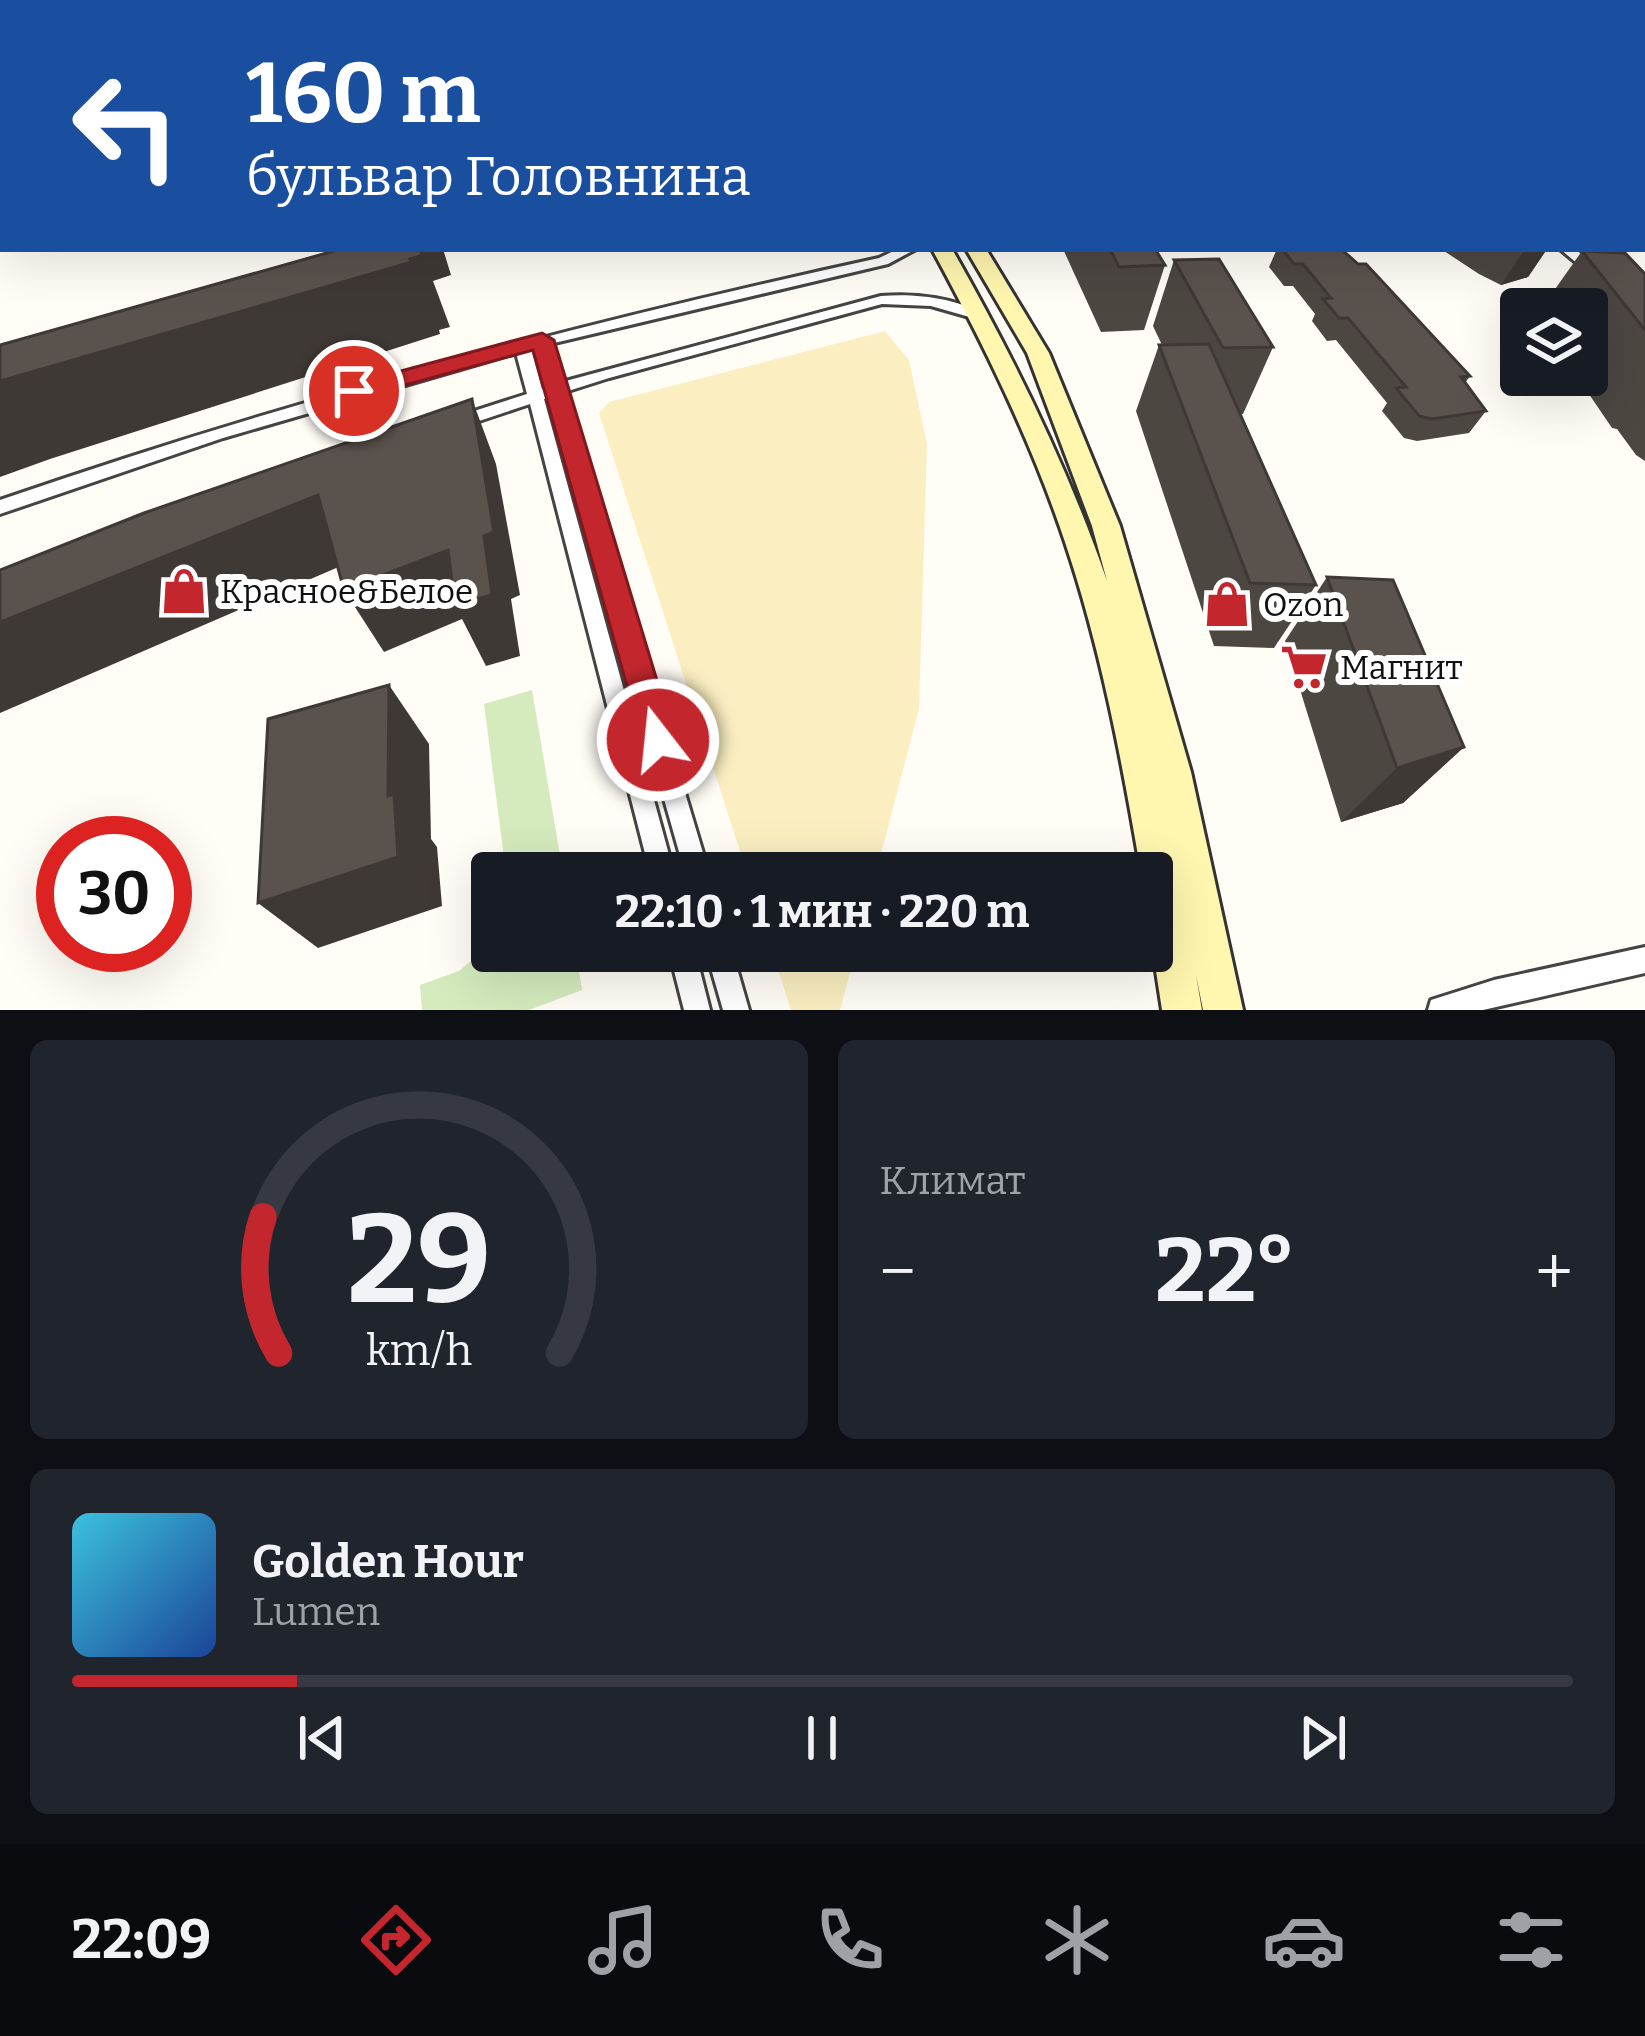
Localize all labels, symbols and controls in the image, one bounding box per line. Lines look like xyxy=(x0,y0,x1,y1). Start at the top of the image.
text: 160 m xyxy=(246,43,481,144)
icon: left xyxy=(48,48,204,204)
text: бульвар Головнина xyxy=(246,145,751,209)
map controls xyxy=(1500,288,1608,396)
button: layers xyxy=(1500,288,1608,396)
pin xyxy=(303,340,405,442)
icon: arrive xyxy=(321,358,387,424)
shop icon: Красное&Белое xyxy=(159,566,209,616)
place label: Красное&Белое xyxy=(220,572,473,612)
shop icon: Ozon xyxy=(1202,579,1252,629)
place label: Ozon xyxy=(1263,585,1343,625)
supermarket icon: Магнит xyxy=(1279,642,1329,692)
place label: Магнит xyxy=(1340,648,1463,688)
position arrow xyxy=(595,677,721,803)
speed limit sign: 30 xyxy=(36,816,192,972)
text: 22:10 · 1 мин · 220 m xyxy=(615,885,1029,939)
text: Климат xyxy=(880,1158,1025,1204)
text: 29 xyxy=(347,1185,491,1335)
text: 22° xyxy=(1155,1217,1296,1325)
text: − xyxy=(880,1232,916,1311)
text: + xyxy=(1535,1232,1573,1311)
text: km/h xyxy=(366,1324,472,1375)
text: Golden Hour xyxy=(252,1535,524,1589)
text: Lumen xyxy=(252,1589,380,1635)
icon: previous xyxy=(289,1705,355,1771)
icon: pause xyxy=(789,1705,855,1771)
icon: next xyxy=(1290,1705,1356,1771)
icon: directions xyxy=(354,1898,438,1982)
icon: music xyxy=(581,1898,665,1982)
icon: phone xyxy=(808,1898,892,1982)
icon: climate xyxy=(1035,1898,1119,1982)
icon: car xyxy=(1262,1898,1346,1982)
icon: filters xyxy=(1489,1898,1573,1982)
text: 22:09 xyxy=(72,1908,211,1972)

